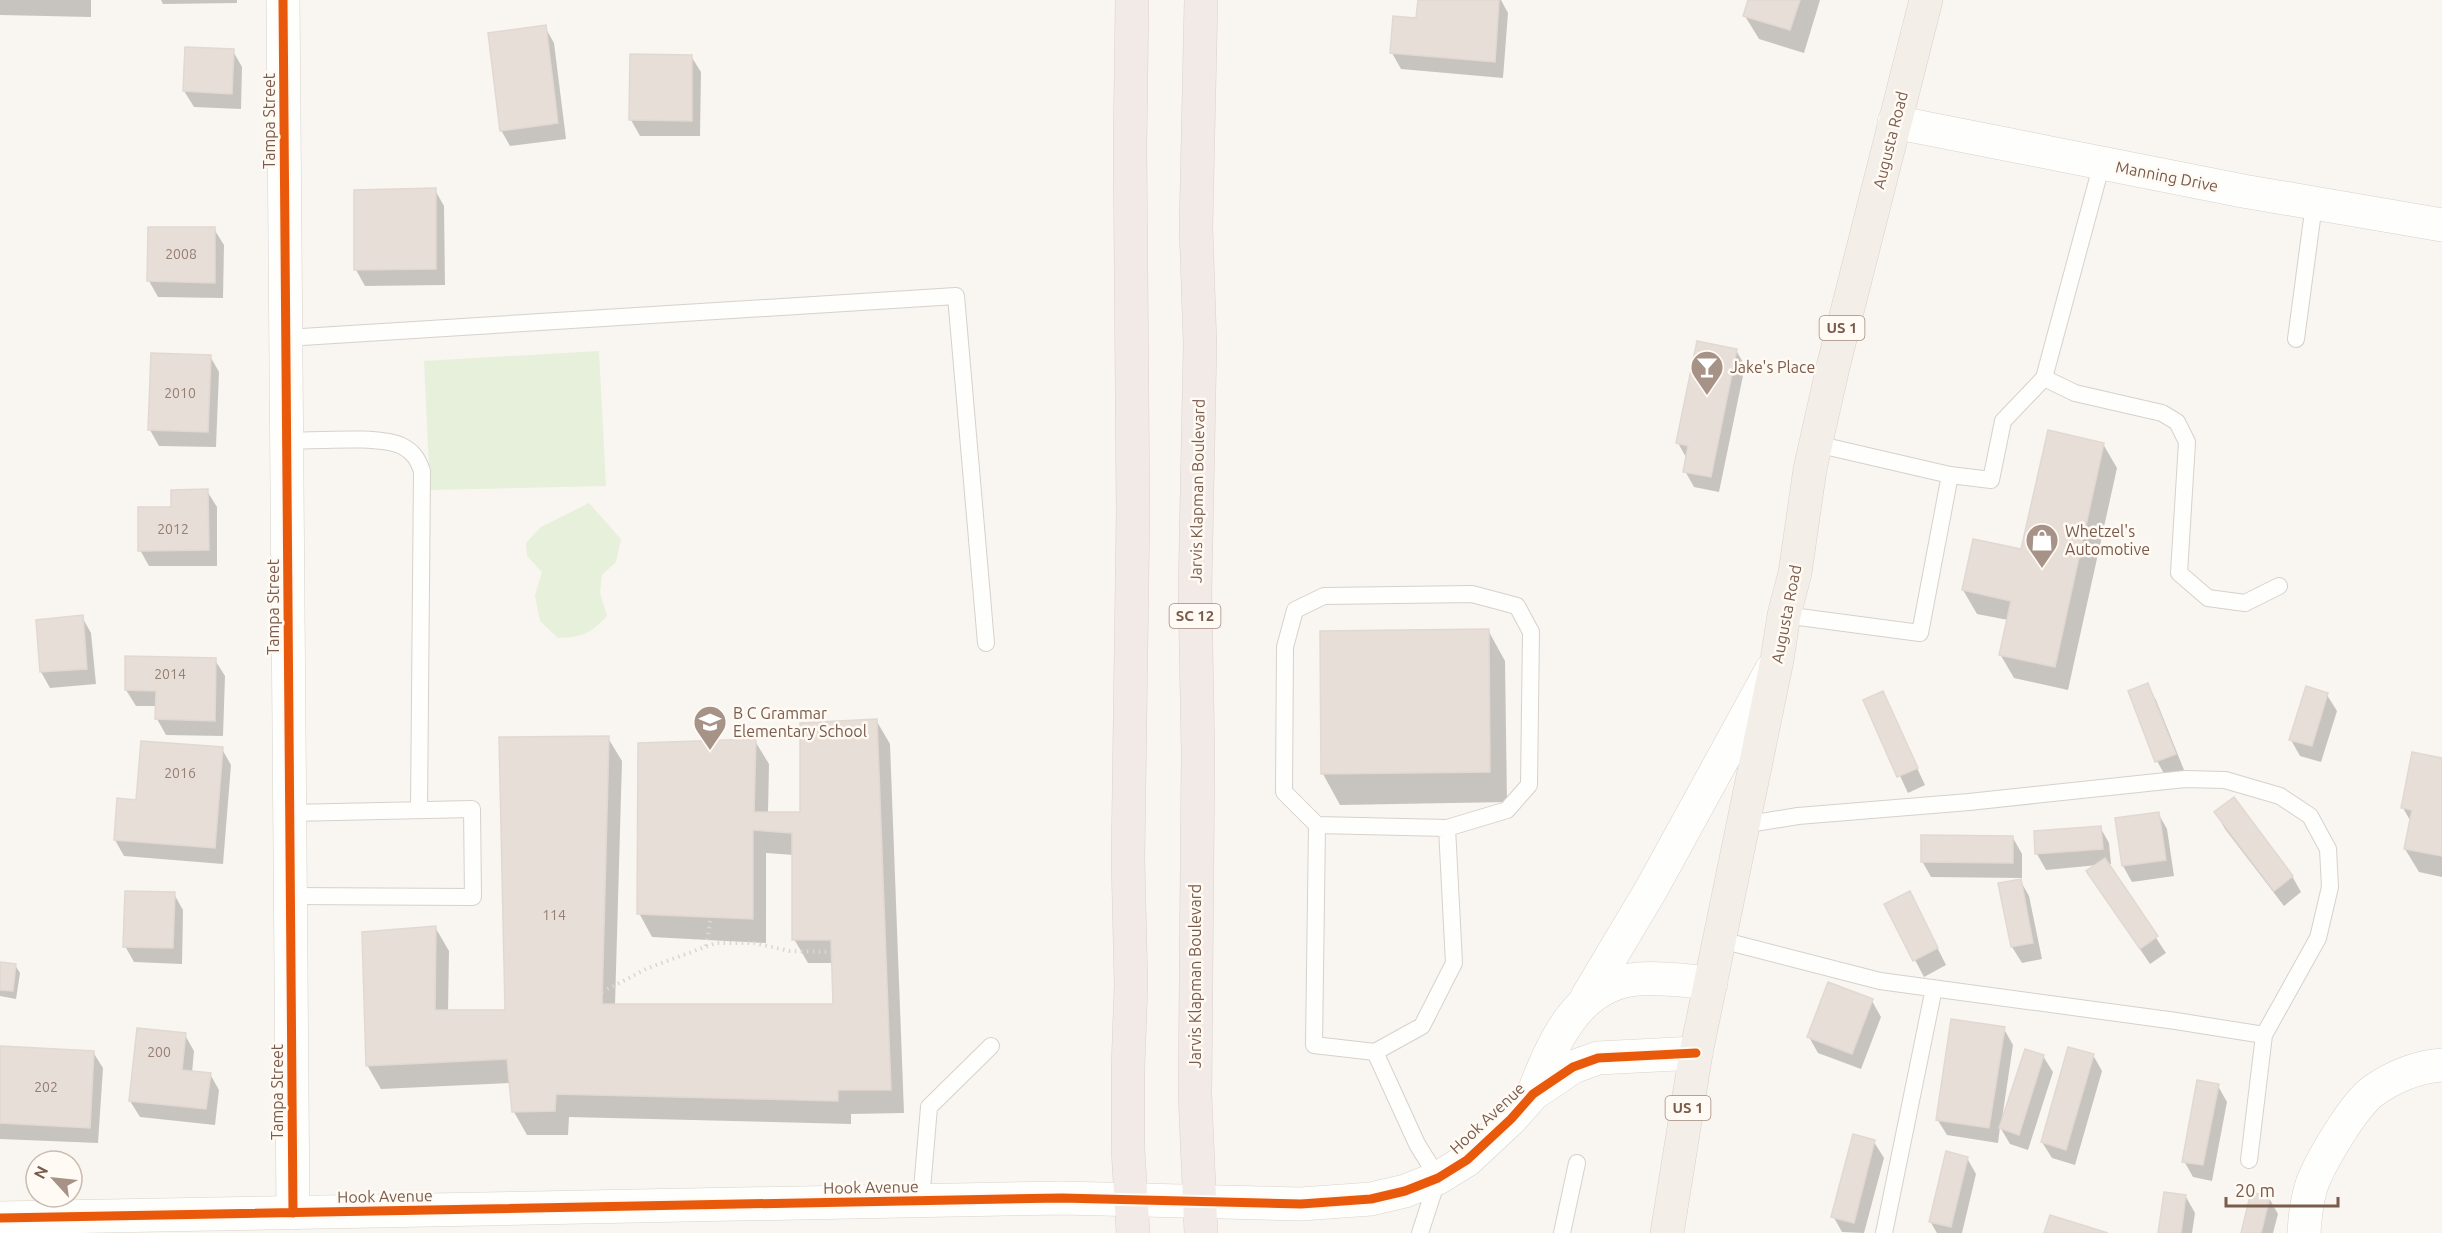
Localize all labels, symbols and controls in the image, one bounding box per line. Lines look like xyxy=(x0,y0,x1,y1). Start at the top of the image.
street label: Tampa Street xyxy=(260,72,278,169)
street label: Augusta Road xyxy=(1869,89,1911,191)
street label: Manning Drive xyxy=(2114,157,2220,195)
house number: 2008 xyxy=(165,246,197,262)
road number: US 1 xyxy=(1820,316,1864,340)
bar icon: Jake's Place xyxy=(1689,349,1725,396)
place label: Jake's Place xyxy=(1730,358,1815,376)
house number: 2010 xyxy=(164,385,196,401)
street label: Jarvis Klapman Boulevard xyxy=(1186,399,1208,583)
house number: 2012 xyxy=(157,521,189,537)
shop icon: Whetzel's Automotive xyxy=(2024,522,2060,569)
place label: Whetzel's Automotive xyxy=(2065,522,2150,558)
street label: Tampa Street xyxy=(264,558,282,655)
street label: Augusta Road xyxy=(1768,563,1804,665)
road number: SC 12 xyxy=(1170,604,1220,628)
house number: 2014 xyxy=(154,666,186,682)
school or university icon: B C Grammar Elementary School xyxy=(692,704,728,751)
place label: B C Grammar Elementary School xyxy=(733,704,867,740)
house number: 2016 xyxy=(164,765,196,781)
street label: Jarvis Klapman Boulevard xyxy=(1186,884,1204,1068)
house number: 114 xyxy=(542,907,566,923)
street label: Tampa Street xyxy=(268,1043,286,1140)
house number: 200 xyxy=(147,1044,171,1060)
house number: 202 xyxy=(34,1079,58,1095)
street label: Hook Avenue xyxy=(1446,1079,1528,1157)
road number: US 1 xyxy=(1666,1096,1710,1120)
north arrow xyxy=(24,1149,84,1209)
text: N xyxy=(30,1163,51,1182)
scale bar xyxy=(2226,1170,2338,1208)
street label: Hook Avenue xyxy=(823,1177,919,1197)
text: 20 m xyxy=(2235,1180,2275,1200)
street label: Hook Avenue xyxy=(337,1186,433,1206)

